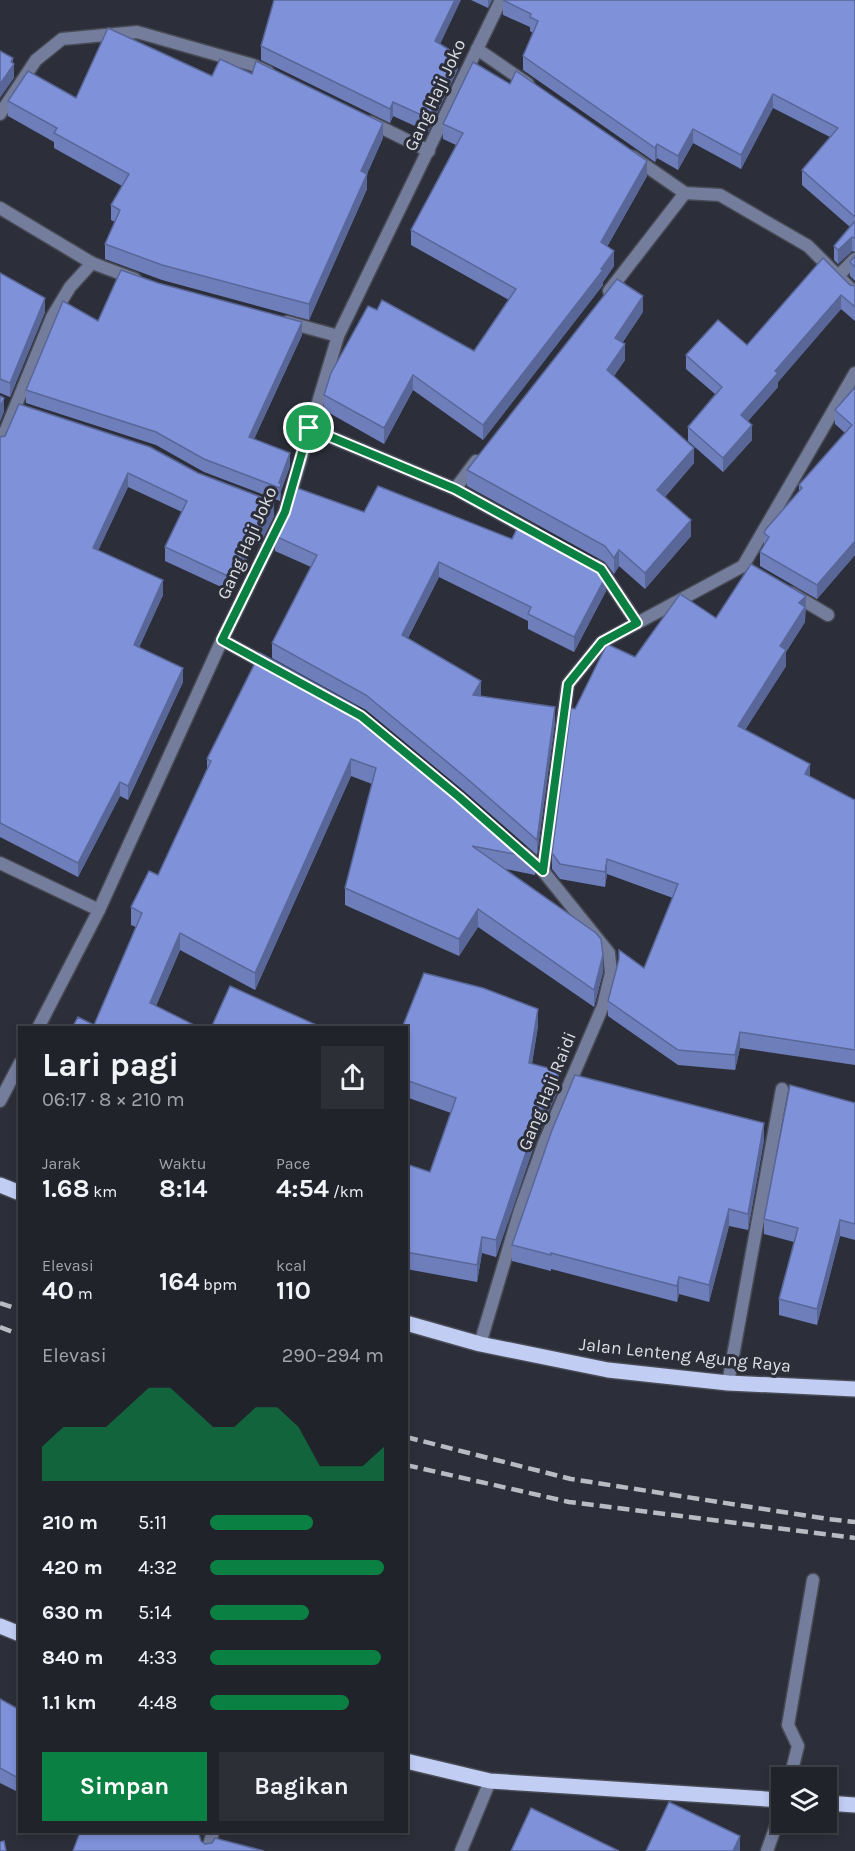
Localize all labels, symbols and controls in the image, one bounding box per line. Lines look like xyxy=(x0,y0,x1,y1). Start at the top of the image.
street label: Gang Haji Joko xyxy=(399,35,471,155)
pin xyxy=(283,402,334,453)
icon: arrive xyxy=(292,411,325,444)
street label: Gang Haji Joko xyxy=(212,483,282,603)
street label: Gang Haji Raidi xyxy=(513,1028,581,1154)
text: Lari pagi xyxy=(42,1046,179,1084)
button: share xyxy=(321,1046,384,1109)
text: 06:17 · 8 × 210 m xyxy=(42,1088,185,1111)
text: Jarak xyxy=(42,1154,81,1173)
text: Waktu xyxy=(159,1154,206,1173)
text: Pace xyxy=(276,1154,310,1173)
text: 1.68 xyxy=(42,1173,89,1204)
text: 8:14 xyxy=(159,1173,208,1204)
text: 4:54 xyxy=(276,1173,329,1204)
text: km xyxy=(89,1182,117,1201)
text: /km xyxy=(329,1182,364,1201)
text: Elevasi xyxy=(42,1256,94,1275)
text: kcal xyxy=(276,1256,307,1275)
text: 164 xyxy=(159,1266,200,1297)
text: 40 xyxy=(42,1275,74,1306)
text: bpm xyxy=(200,1275,237,1294)
text: 110 xyxy=(276,1275,311,1306)
text: m xyxy=(74,1284,93,1303)
street label: Jalan Lenteng Agung Raya xyxy=(578,1333,792,1377)
text: Elevasi xyxy=(42,1344,107,1367)
text: 290–294 m xyxy=(282,1344,384,1367)
text: 210 m xyxy=(42,1511,98,1534)
text: 5:11 xyxy=(138,1511,167,1534)
text: 420 m xyxy=(42,1556,103,1579)
text: 4:32 xyxy=(138,1556,177,1579)
text: 630 m xyxy=(42,1601,103,1624)
text: 5:14 xyxy=(138,1601,172,1624)
text: 840 m xyxy=(42,1646,104,1669)
text: 4:33 xyxy=(138,1646,177,1669)
text: 1.1 km xyxy=(42,1691,96,1714)
text: 4:48 xyxy=(138,1691,177,1714)
button: Simpan xyxy=(42,1752,207,1821)
button: Bagikan xyxy=(219,1752,384,1821)
map controls xyxy=(771,1767,837,1833)
button: layers xyxy=(771,1767,837,1833)

